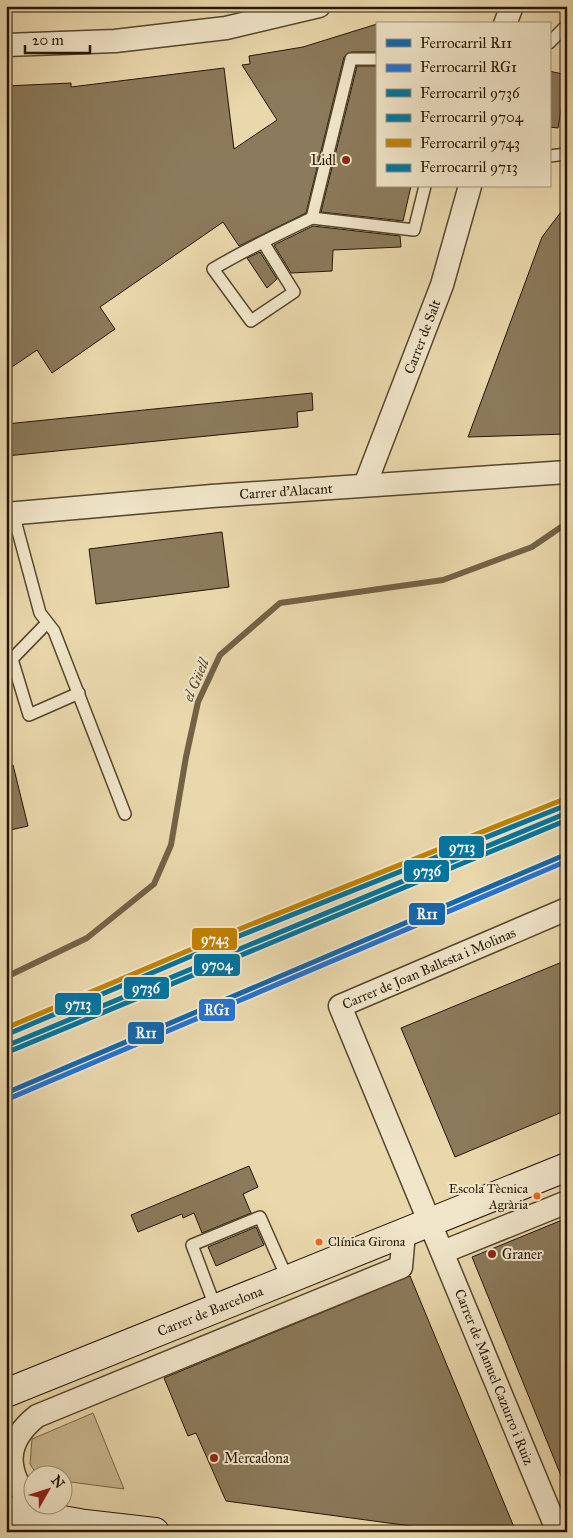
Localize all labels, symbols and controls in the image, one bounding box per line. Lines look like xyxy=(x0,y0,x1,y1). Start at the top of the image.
scale bar xyxy=(25,22,90,54)
legend xyxy=(376,22,550,188)
text: 20 m xyxy=(32,31,64,49)
text: Ferrocarril R11 xyxy=(420,34,512,52)
text: Ferrocarril RG1 xyxy=(420,58,517,76)
text: Ferrocarril 9736 xyxy=(420,84,521,102)
text: Ferrocarril 9704 xyxy=(420,108,524,126)
text: Ferrocarril 9743 xyxy=(420,134,520,152)
place label: Lidl xyxy=(311,152,336,169)
marker: Lidl xyxy=(340,154,352,166)
text: Ferrocarril 9713 xyxy=(420,158,518,176)
street label: Carrer de Salt xyxy=(400,297,444,376)
street label: Carrer d'Alacant xyxy=(239,479,333,503)
water label: el Güell xyxy=(179,654,214,704)
line badge: 9713 xyxy=(438,835,485,859)
text: 9713 xyxy=(449,839,475,857)
line badge: 9736 xyxy=(403,859,450,883)
text: 9736 xyxy=(413,863,442,881)
line badge: R11 xyxy=(408,902,446,926)
text: R11 xyxy=(417,906,438,923)
street label: Carrer de Joan Ballesta i Molinas xyxy=(340,923,518,1013)
line badge: 9743 xyxy=(191,927,238,951)
text: 9743 xyxy=(201,931,229,949)
line badge: 9704 xyxy=(193,953,241,977)
text: 9704 xyxy=(202,957,234,975)
line badge: 9736 xyxy=(123,976,170,1000)
text: 9736 xyxy=(132,980,161,998)
line badge: 9713 xyxy=(54,992,102,1016)
text: 9713 xyxy=(65,996,91,1014)
line badge: RG1 xyxy=(198,998,236,1022)
text: RG1 xyxy=(204,1002,230,1019)
line badge: R11 xyxy=(127,1021,165,1045)
text: R11 xyxy=(136,1025,157,1042)
place label: Escola Tècnica Agrària xyxy=(449,1181,529,1213)
marker: Escola Tècnica Agrària xyxy=(532,1191,542,1201)
place label: Clínica Girona xyxy=(328,1234,406,1250)
marker: Clínica Girona xyxy=(314,1237,324,1247)
place label: Graner xyxy=(502,1246,543,1263)
marker: Graner xyxy=(486,1248,498,1260)
street label: Carrer de Barcelona xyxy=(155,1282,265,1340)
street label: Carrer de Manuel Cazurro i Ruiz xyxy=(451,1287,537,1468)
place label: Mercadona xyxy=(224,1450,289,1467)
marker: Mercadona xyxy=(208,1452,220,1464)
north arrow xyxy=(22,1466,72,1516)
text: N xyxy=(47,1472,68,1492)

